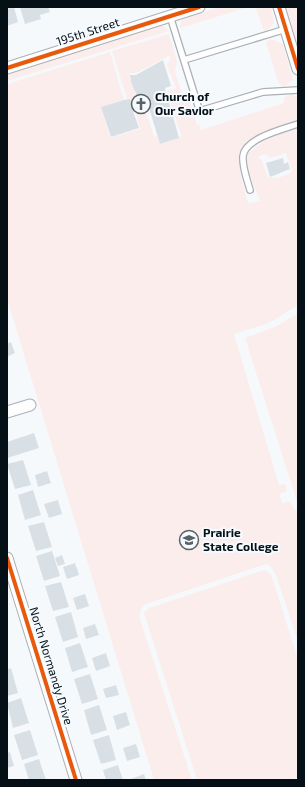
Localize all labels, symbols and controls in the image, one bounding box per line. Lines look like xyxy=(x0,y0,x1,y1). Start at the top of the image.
street label: 195th Street xyxy=(54,14,121,48)
place label: Church of Our Savior xyxy=(155,89,214,117)
church icon: Church of Our Savior xyxy=(130,93,152,115)
place label: Prairie State College xyxy=(203,525,279,553)
school or university icon: Prairie State College xyxy=(178,529,200,551)
street label: North Normandy Drive xyxy=(27,605,77,726)

